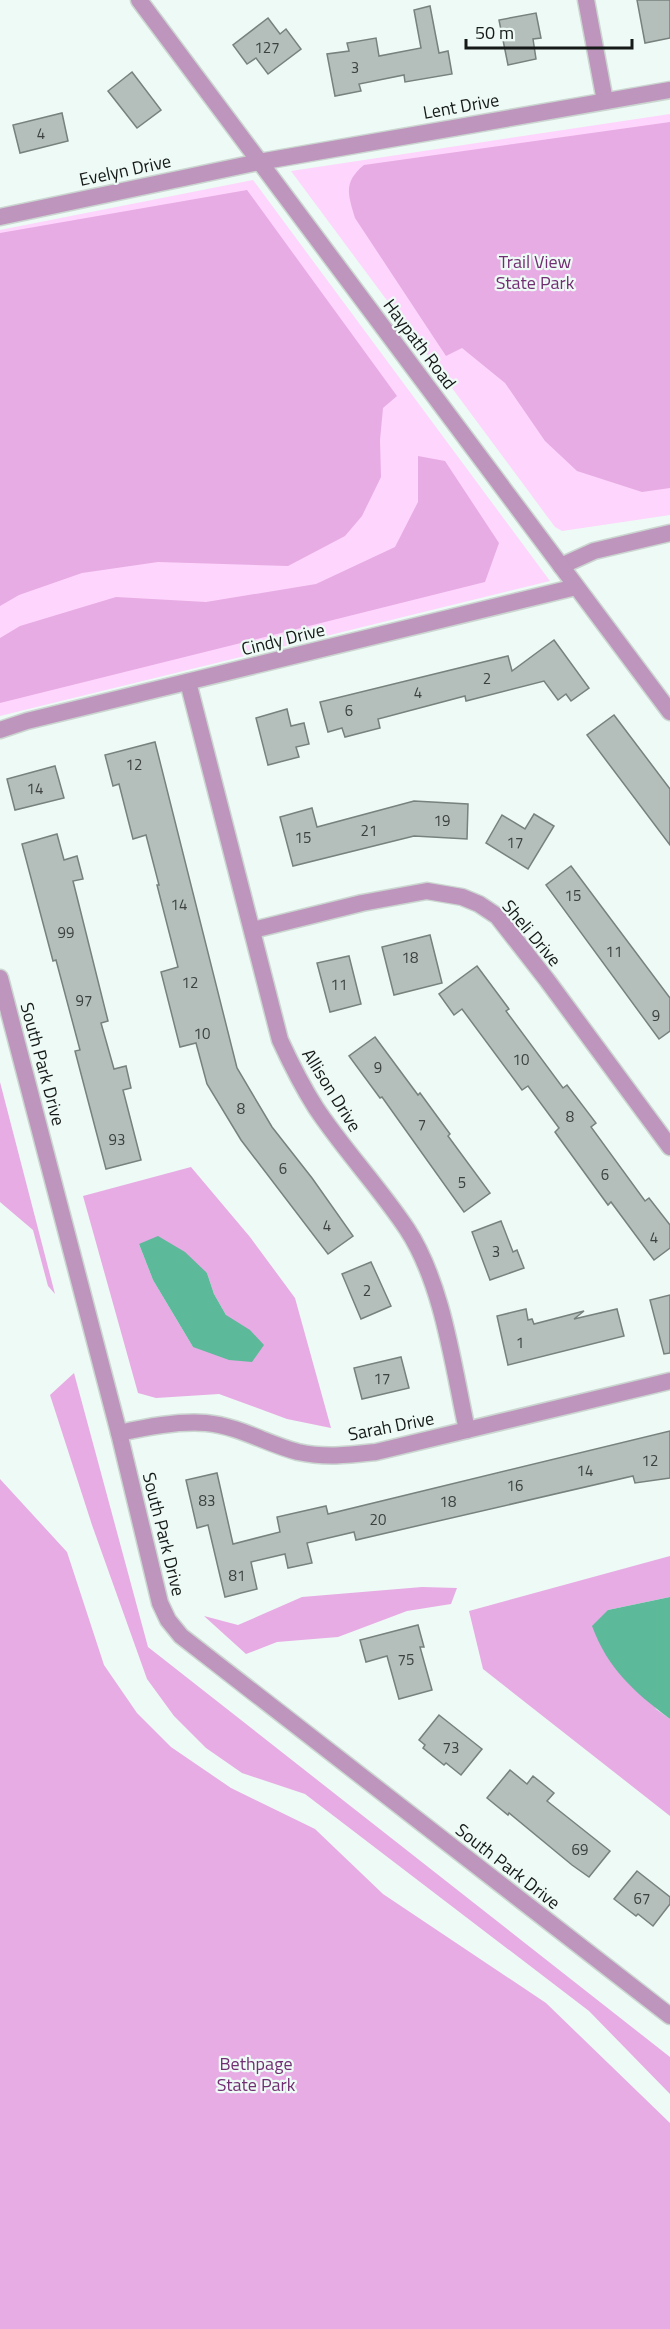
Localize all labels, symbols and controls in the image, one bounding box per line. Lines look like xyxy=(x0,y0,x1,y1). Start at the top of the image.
scale bar xyxy=(466,12,632,50)
text: 50 m xyxy=(475,19,514,46)
house number: 127 xyxy=(254,36,280,59)
house number: 3 xyxy=(351,56,359,79)
street label: Lent Drive xyxy=(421,86,501,126)
house number: 4 xyxy=(37,122,45,145)
street label: Evelyn Drive xyxy=(77,147,173,193)
park label: Trail View State Park xyxy=(496,248,575,296)
street label: Haypath Road xyxy=(377,293,463,395)
street label: Cindy Drive xyxy=(239,616,327,662)
house number: 2 xyxy=(483,667,491,690)
house number: 4 xyxy=(414,681,422,704)
house number: 6 xyxy=(345,699,353,722)
house number: 12 xyxy=(126,753,142,776)
house number: 14 xyxy=(27,777,43,800)
house number: 19 xyxy=(434,809,450,832)
house number: 21 xyxy=(361,819,377,842)
house number: 15 xyxy=(295,826,311,849)
house number: 17 xyxy=(507,831,523,854)
house number: 15 xyxy=(565,884,581,907)
house number: 14 xyxy=(171,893,187,916)
street label: Sheli Drive xyxy=(496,894,568,972)
house number: 99 xyxy=(58,921,74,944)
house number: 11 xyxy=(606,940,622,963)
house number: 18 xyxy=(402,946,418,969)
house number: 12 xyxy=(182,971,198,994)
house number: 11 xyxy=(331,973,347,996)
house number: 97 xyxy=(76,989,92,1012)
street label: South Park Drive xyxy=(14,999,72,1129)
house number: 9 xyxy=(652,1004,660,1027)
house number: 10 xyxy=(194,1022,210,1045)
street label: Allison Drive xyxy=(296,1043,368,1137)
house number: 10 xyxy=(513,1048,529,1071)
house number: 9 xyxy=(374,1056,382,1079)
house number: 8 xyxy=(237,1097,245,1120)
house number: 8 xyxy=(566,1105,574,1128)
house number: 7 xyxy=(418,1113,426,1136)
house number: 93 xyxy=(109,1128,125,1151)
house number: 6 xyxy=(279,1157,287,1180)
house number: 6 xyxy=(601,1163,609,1186)
house number: 5 xyxy=(458,1171,466,1194)
house number: 4 xyxy=(323,1214,331,1237)
house number: 4 xyxy=(650,1226,658,1249)
house number: 3 xyxy=(492,1240,500,1263)
house number: 2 xyxy=(363,1279,371,1302)
house number: 1 xyxy=(516,1331,524,1354)
house number: 17 xyxy=(374,1367,390,1390)
street label: Sarah Drive xyxy=(346,1404,436,1448)
house number: 12 xyxy=(642,1449,658,1472)
house number: 14 xyxy=(577,1459,593,1482)
street label: South Park Drive xyxy=(136,1469,192,1599)
house number: 16 xyxy=(507,1474,523,1497)
house number: 83 xyxy=(199,1489,215,1512)
house number: 18 xyxy=(440,1490,456,1513)
house number: 20 xyxy=(370,1508,386,1531)
house number: 81 xyxy=(229,1564,245,1587)
house number: 75 xyxy=(398,1648,414,1671)
house number: 73 xyxy=(443,1736,459,1759)
street label: South Park Drive xyxy=(450,1816,566,1916)
house number: 69 xyxy=(572,1838,588,1861)
house number: 67 xyxy=(634,1887,650,1910)
park label: Bethpage State Park xyxy=(217,2050,296,2098)

